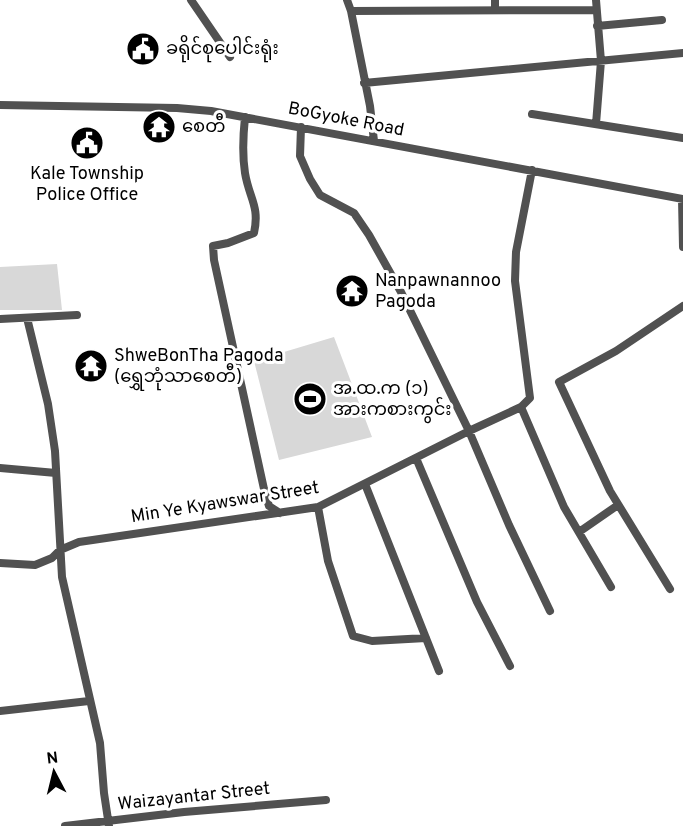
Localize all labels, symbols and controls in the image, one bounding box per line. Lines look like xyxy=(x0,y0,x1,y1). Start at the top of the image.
public building icon: ခရိုင်စုပေါင်းရုံး xyxy=(125,31,161,67)
place label: ခရိုင်စုပေါင်းရုံး xyxy=(166,34,279,63)
street label: BoGyoke Road xyxy=(286,97,406,143)
temple icon: စေတီ xyxy=(141,109,177,145)
place label: စေတီ xyxy=(182,112,226,139)
public building icon: Kale Township Police Office xyxy=(69,125,105,161)
place label: Kale Township Police Office xyxy=(30,163,144,207)
place label: Nanpawnannoo Pagoda xyxy=(375,270,501,314)
temple icon: Nanpawnannoo Pagoda xyxy=(334,273,370,309)
place label: ShweBonTha Pagoda (ရွှေဘုံသာစေတီ) xyxy=(114,345,283,391)
temple icon: ShweBonTha Pagoda (ရွှေဘုံသာစေတီ) xyxy=(73,348,109,384)
place label: အ.ထ.က (၁) အားကစားကွင်း xyxy=(333,378,452,424)
sports icon: အ.ထ.က (၁) အားကစားကွင်း xyxy=(292,381,328,417)
street label: Min Ye Kyawswar Street xyxy=(129,477,321,529)
north arrow xyxy=(24,742,84,802)
text: N xyxy=(45,748,59,770)
street label: Waizayantar Street xyxy=(117,778,271,816)

